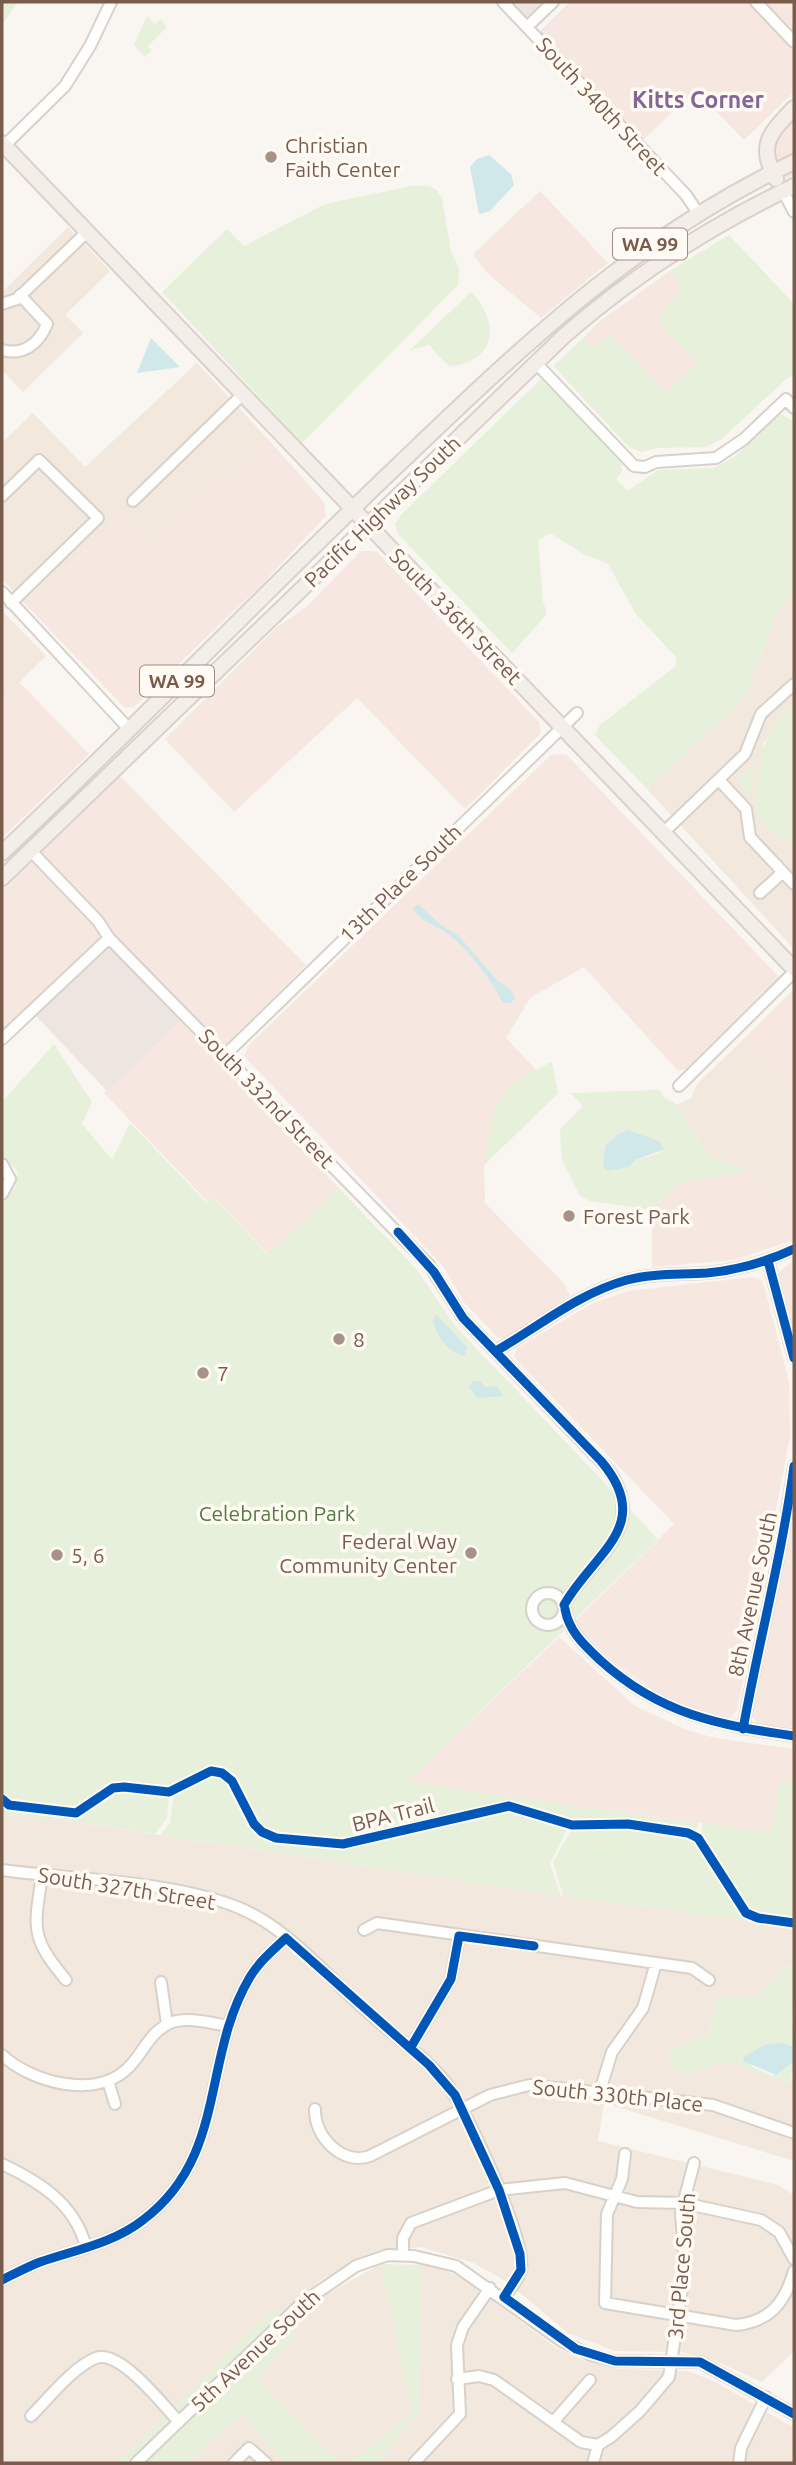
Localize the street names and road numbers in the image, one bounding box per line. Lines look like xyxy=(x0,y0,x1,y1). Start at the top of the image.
street label: South 340th Street xyxy=(532,32,672,180)
road number: WA 99 xyxy=(613,228,687,260)
street label: Pacific Highway South xyxy=(299,430,465,592)
street label: South 336th Street xyxy=(385,543,527,689)
road number: WA 99 xyxy=(140,666,214,696)
street label: 13th Place South xyxy=(334,819,466,947)
street label: South 332nd Street xyxy=(195,1024,339,1172)
street label: 8th Avenue South xyxy=(723,1509,781,1679)
street label: BPA Trail xyxy=(349,1792,437,1836)
street label: South 327th Street xyxy=(36,1862,218,1914)
street label: South 330th Place xyxy=(532,2074,704,2116)
street label: 3rd Place South xyxy=(663,2192,699,2340)
street label: 5th Avenue South xyxy=(185,2284,325,2416)

